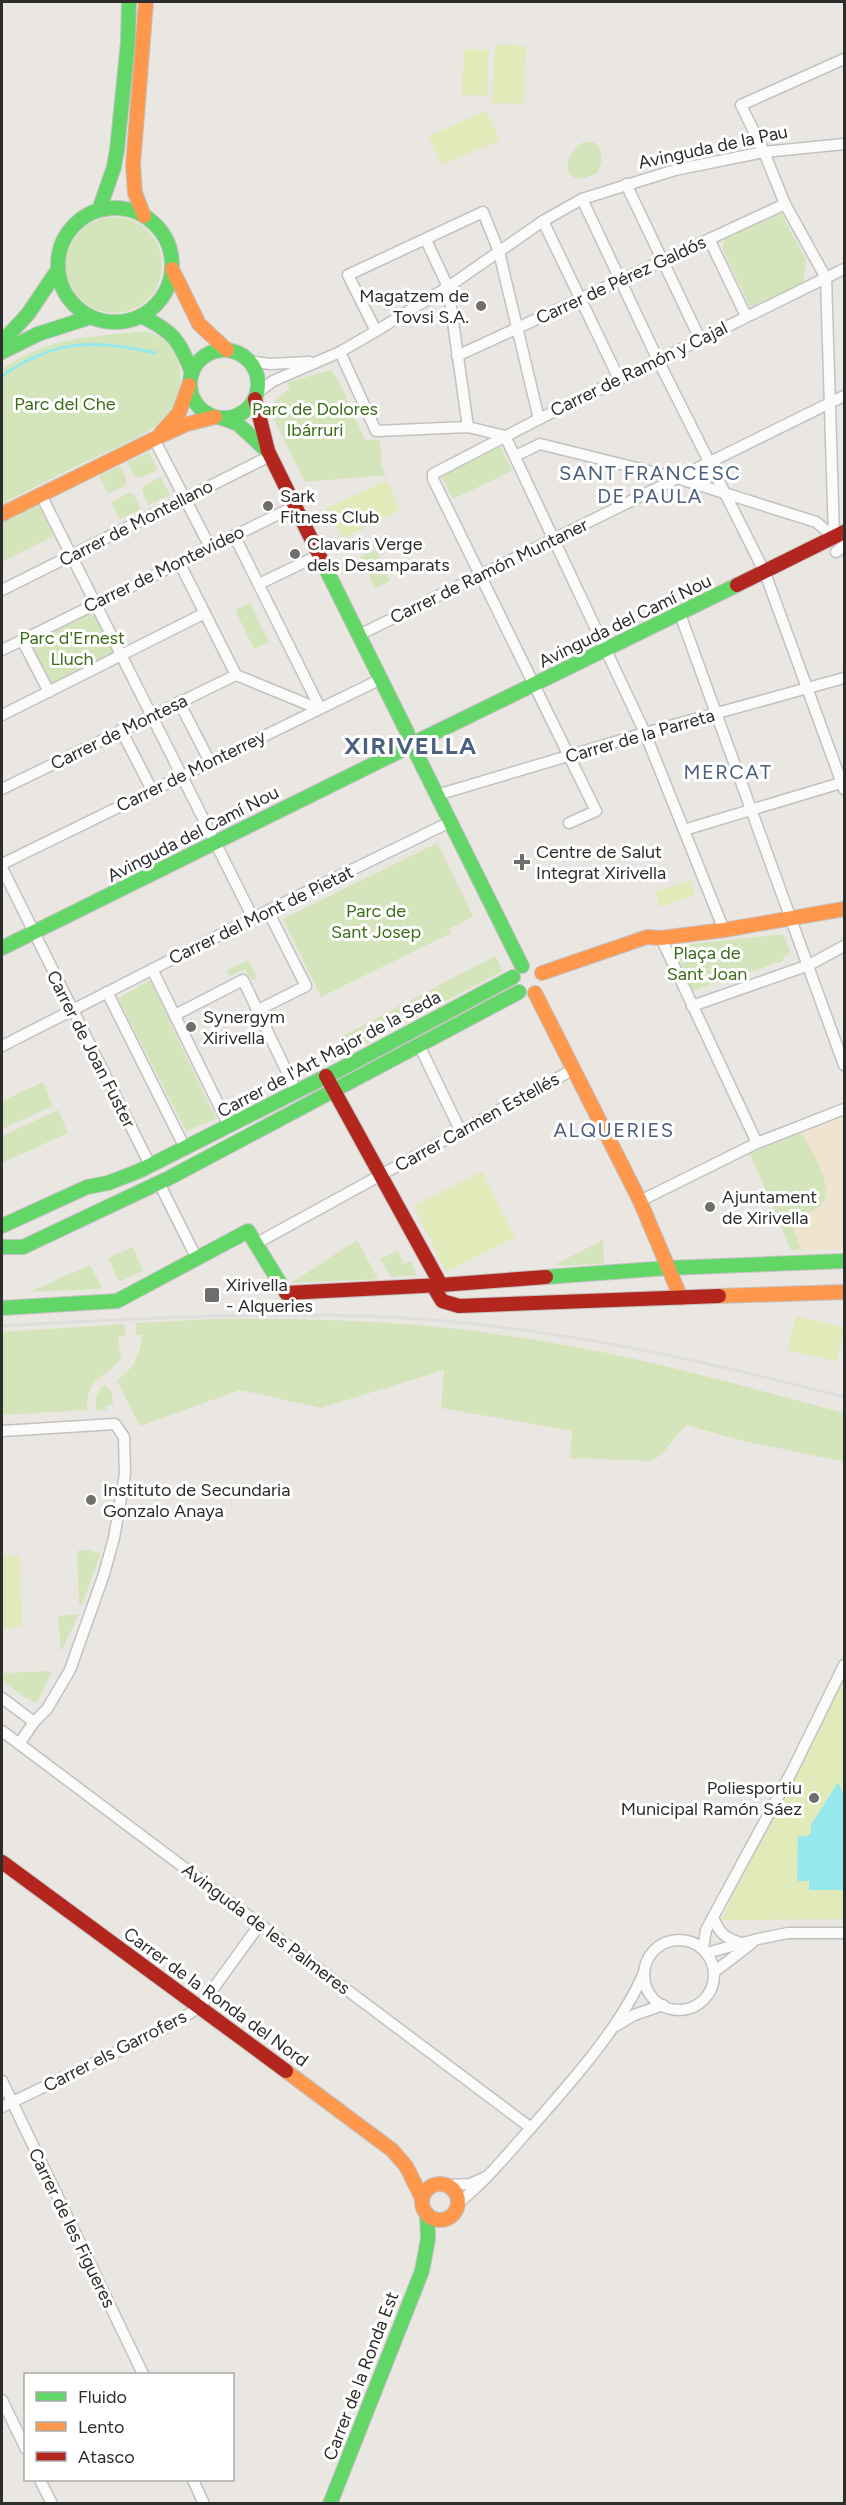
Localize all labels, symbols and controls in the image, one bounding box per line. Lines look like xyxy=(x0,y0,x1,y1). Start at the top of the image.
street label: Avinguda de la Pau xyxy=(636,120,790,174)
street label: Carrer de Pérez Galdós xyxy=(533,231,709,329)
place label: Magatzem de Tovsi S.A. xyxy=(359,285,469,328)
marker: Magatzem de Tovsi S.A. xyxy=(474,299,488,313)
street label: Carrer de Ramón y Cajal xyxy=(547,317,731,421)
park label: Parc del Che xyxy=(14,393,116,415)
park label: Parc de Dolores Ibárruri xyxy=(252,398,378,441)
district label: SANT FRANCESC DE PAULA xyxy=(559,461,741,508)
street label: Carrer de Montellano xyxy=(56,475,216,571)
place label: Sark Fitness Club xyxy=(280,485,379,528)
marker: Sark Fitness Club xyxy=(261,499,275,513)
street label: Carrer de Ramón Muntaner xyxy=(386,513,592,629)
street label: Carrer de Montevideo xyxy=(80,521,248,617)
place label: Clavaris Verge dels Desamparats xyxy=(307,533,450,576)
marker: Clavaris Verge dels Desamparats xyxy=(288,547,302,561)
street label: Avinguda del Camí Nou xyxy=(535,570,715,672)
park label: Parc d'Ernest Lluch xyxy=(19,627,125,670)
street label: Carrer de Montesa xyxy=(47,689,191,775)
street label: Carrer de la Parreta xyxy=(563,704,717,768)
street label: Carrer de Monterrey xyxy=(113,725,270,817)
district label: XIRIVELLA xyxy=(344,731,478,760)
district label: MERCAT xyxy=(683,760,773,784)
street label: Avinguda del Camí Nou xyxy=(104,781,282,887)
place label: Centre de Salut Integrat Xirivella xyxy=(536,841,666,884)
marker: Centre de Salut Integrat Xirivella xyxy=(513,853,531,871)
street label: Carrer del Mont de Pietat xyxy=(165,861,357,969)
park label: Parc de Sant Josep xyxy=(331,900,421,943)
park label: Plaça de Sant Joan xyxy=(667,942,747,985)
street label: Carrer de Joan Fuster xyxy=(42,967,140,1131)
street label: Carrer de l'Art Major de la Seda xyxy=(214,986,444,1122)
place label: Synergym Xirivella xyxy=(203,1006,285,1049)
marker: Synergym Xirivella xyxy=(184,1020,198,1034)
street label: Carrer Carmen Estellés xyxy=(391,1068,563,1176)
district label: ALQUERIES xyxy=(553,1118,675,1142)
place label: Ajuntament de Xirivella xyxy=(722,1186,817,1229)
marker: Ajuntament de Xirivella xyxy=(703,1200,717,1214)
place label: Xirivella - Alqueries xyxy=(226,1274,313,1317)
marker: Xirivella - Alqueries xyxy=(203,1286,221,1304)
place label: Instituto de Secundaria Gonzalo Anaya xyxy=(103,1479,290,1522)
marker: Instituto de Secundaria Gonzalo Anaya xyxy=(84,1493,98,1507)
place label: Poliesportiu Municipal Ramón Sáez xyxy=(621,1777,802,1820)
marker: Poliesportiu Municipal Ramón Sáez xyxy=(807,1791,821,1805)
street label: Avinguda de les Palmeres xyxy=(178,1859,354,1999)
street label: Carrer de la Ronda del Nord xyxy=(119,1923,313,2071)
street label: Carrer els Garrofers xyxy=(40,2005,190,2097)
street label: Carrer de les Figueres xyxy=(24,2145,120,2311)
street label: Carrer de la Ronda Est xyxy=(319,2288,403,2463)
legend xyxy=(24,2373,234,2481)
text: Fluido xyxy=(78,2386,127,2408)
text: Lento xyxy=(78,2416,124,2438)
text: Atasco xyxy=(78,2446,135,2468)

